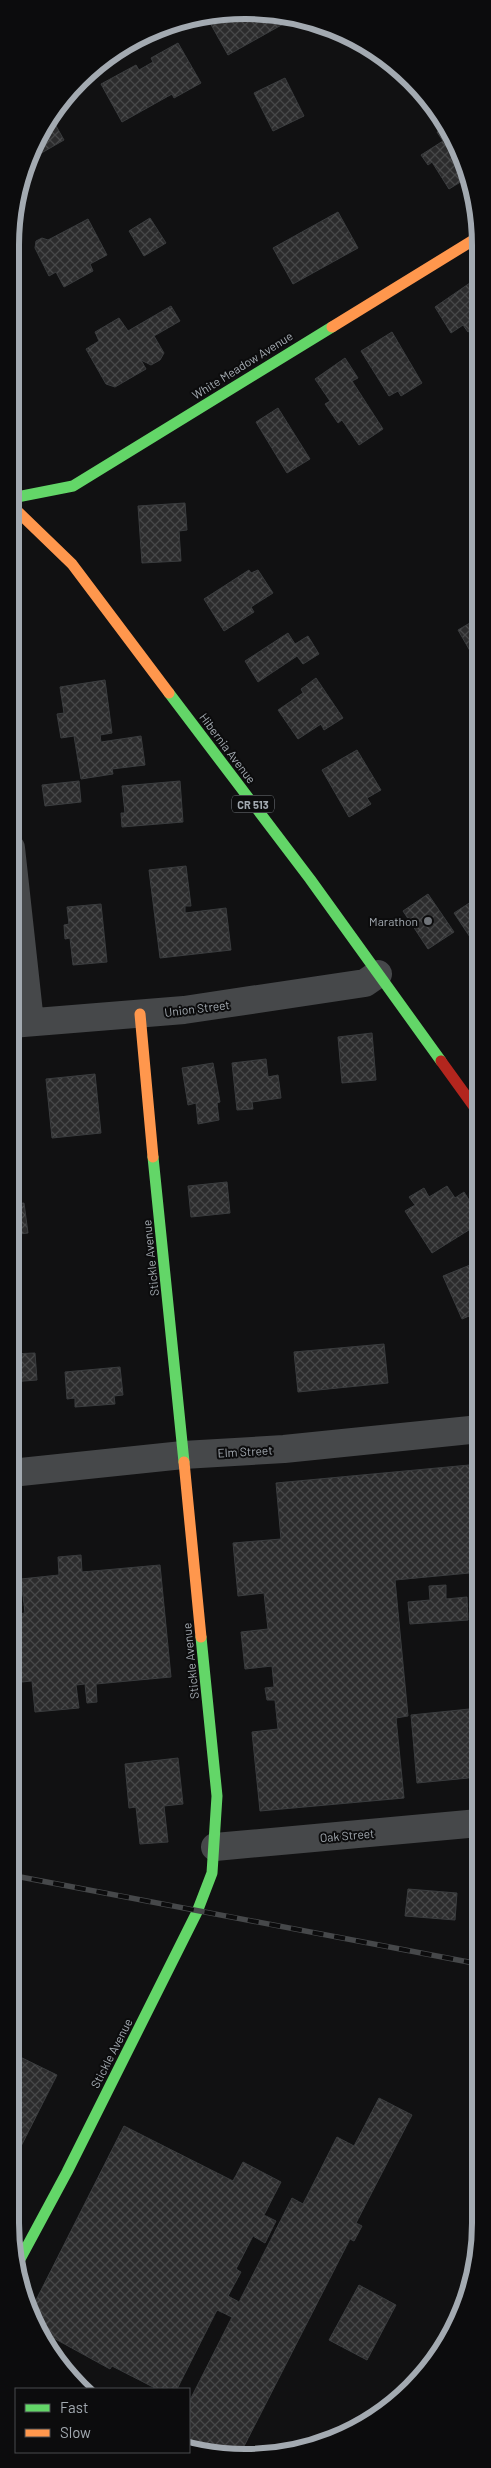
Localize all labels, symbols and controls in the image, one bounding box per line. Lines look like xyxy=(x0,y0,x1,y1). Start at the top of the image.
street label: White Meadow Avenue xyxy=(189,328,295,402)
street label: Hibernia Avenue xyxy=(197,710,259,786)
road number: CR 513 xyxy=(232,796,274,812)
place label: Marathon xyxy=(369,914,418,928)
marker: Marathon xyxy=(422,915,434,927)
street label: Union Street xyxy=(164,997,230,1019)
street label: Stickle Avenue xyxy=(139,1219,161,1297)
street label: Elm Street xyxy=(217,1443,273,1459)
street label: Stickle Avenue xyxy=(179,1622,201,1700)
street label: Oak Street xyxy=(319,1826,375,1844)
street label: Stickle Avenue xyxy=(87,2016,135,2090)
legend xyxy=(15,2388,190,2453)
text: Fast xyxy=(60,2398,88,2416)
text: Slow xyxy=(60,2423,91,2441)

